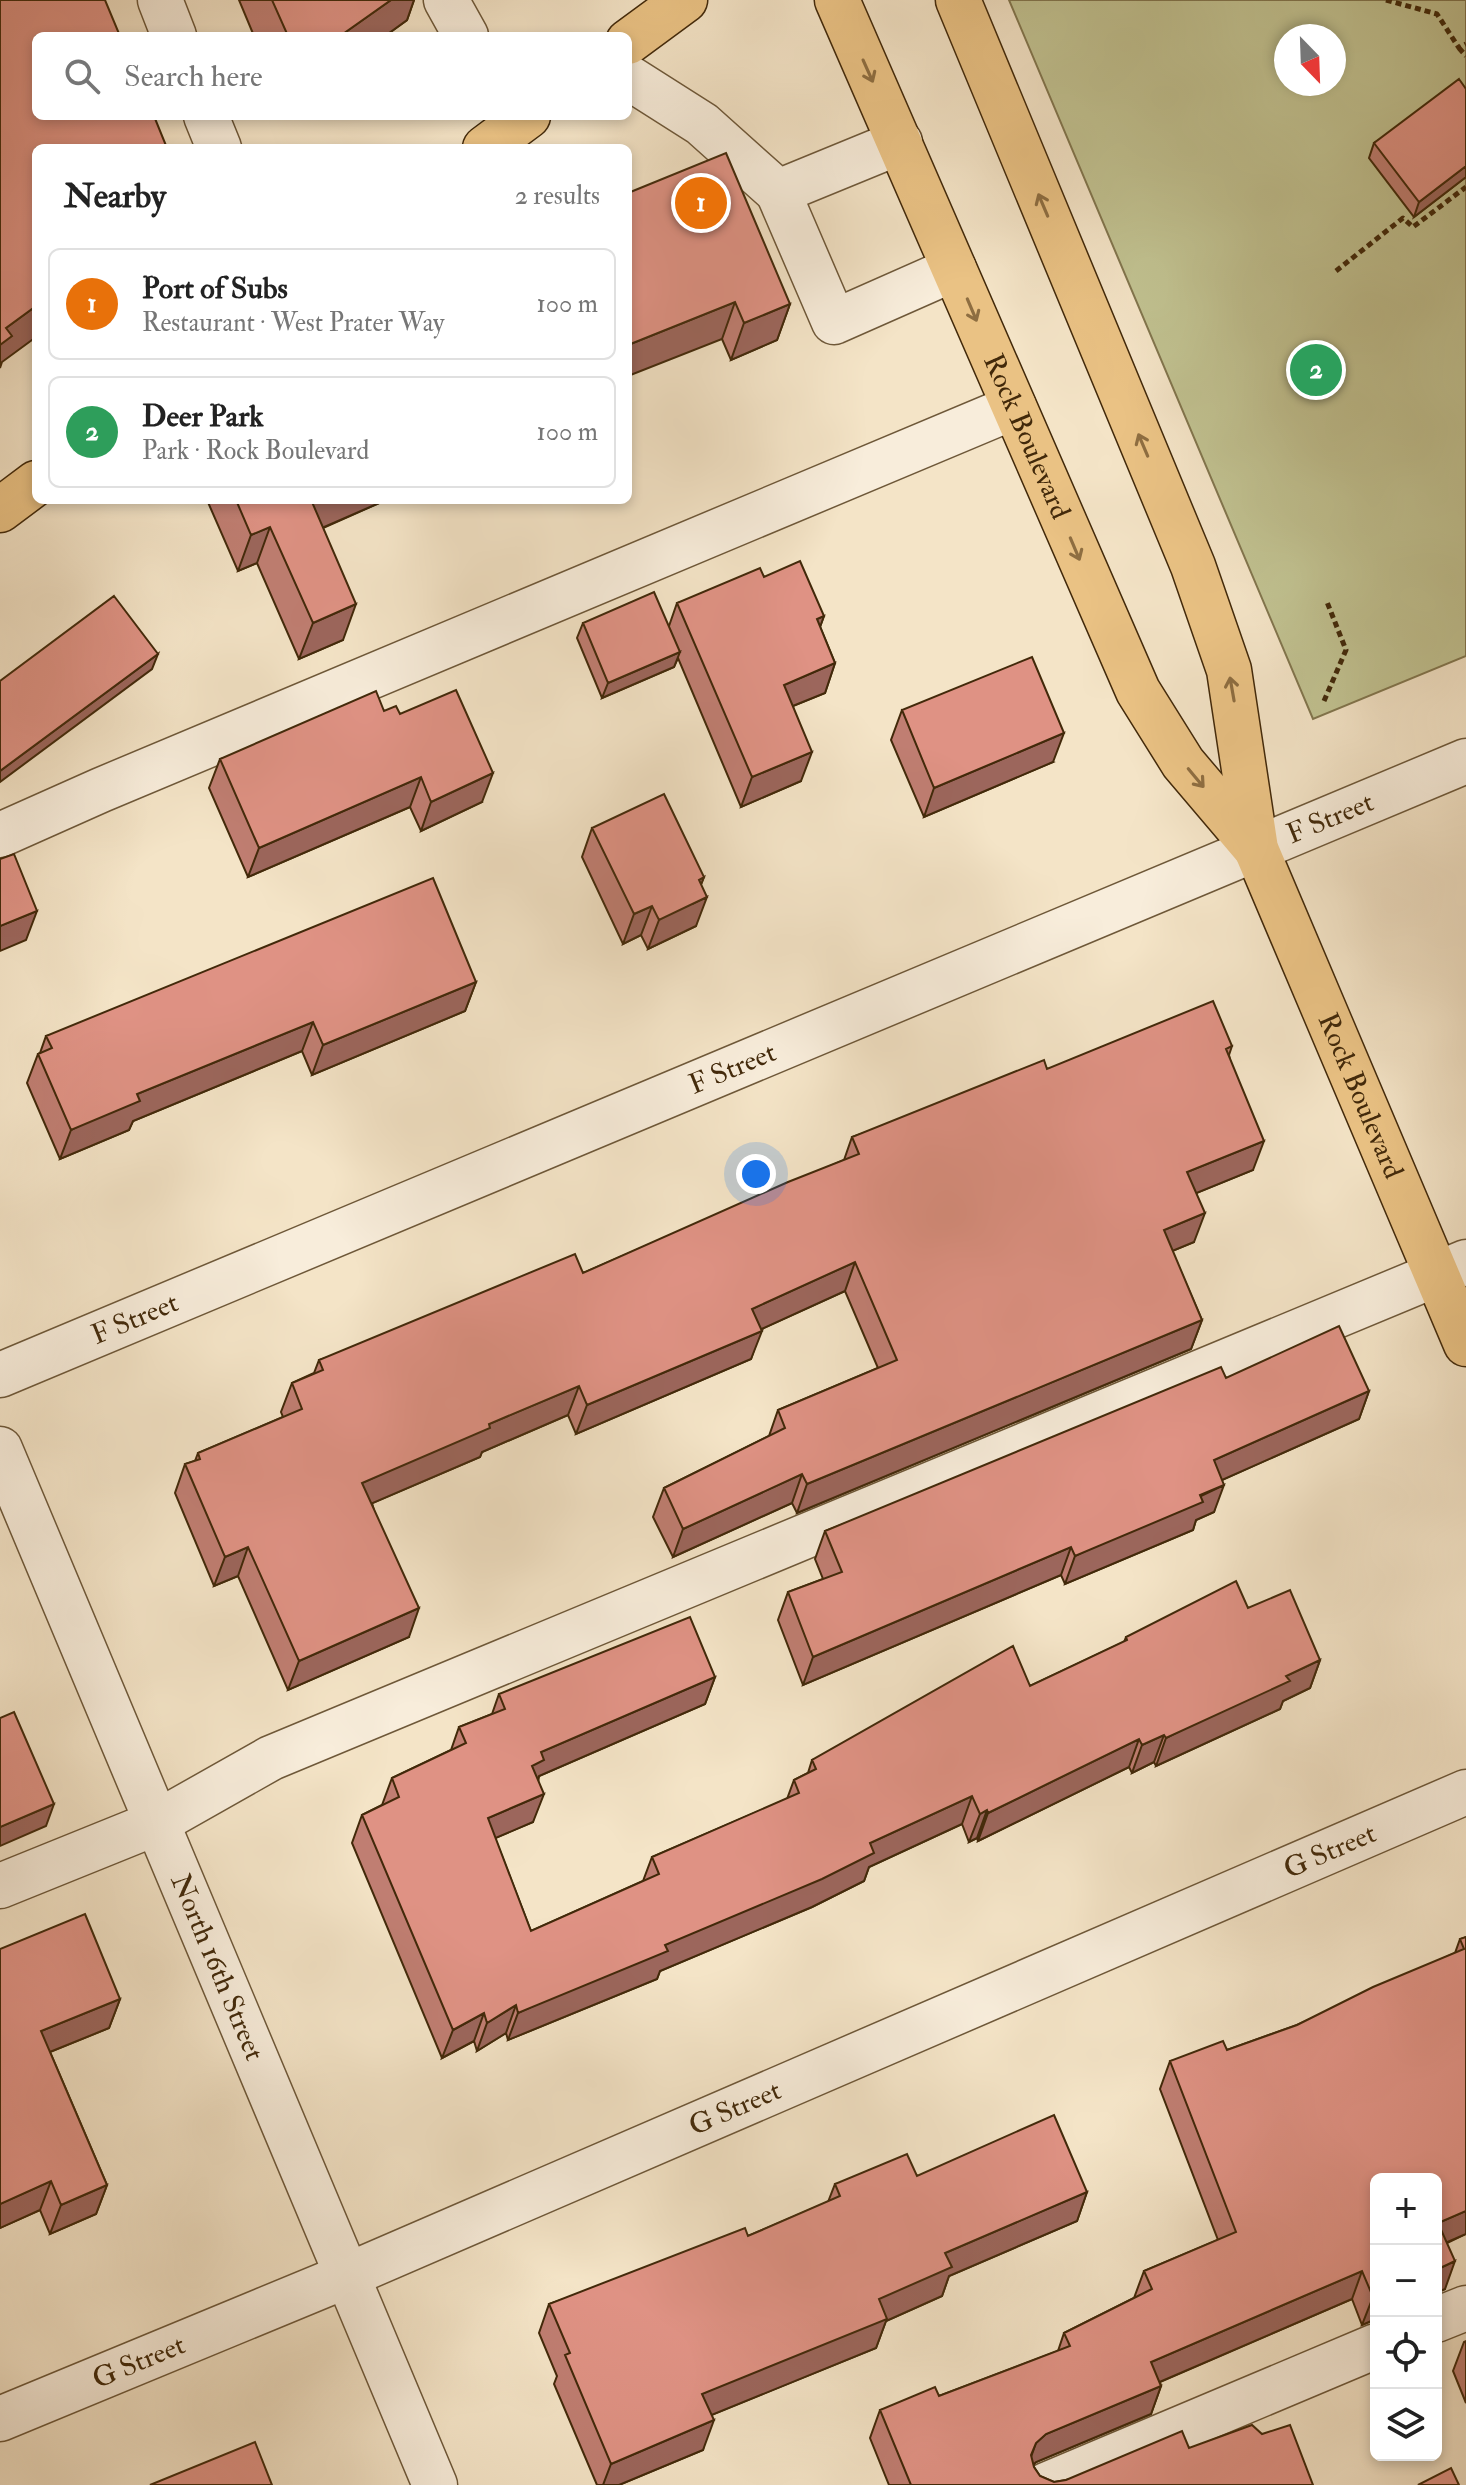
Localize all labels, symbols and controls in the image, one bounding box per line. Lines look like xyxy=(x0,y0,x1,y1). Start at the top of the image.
north arrow xyxy=(1274,24,1346,96)
search box xyxy=(32,32,632,120)
icon: search xyxy=(60,54,104,98)
text: Search here xyxy=(124,58,263,95)
one-way arrow xyxy=(862,59,877,83)
pin: 1 xyxy=(675,173,727,233)
text: Nearby xyxy=(64,175,166,218)
text: 2 results xyxy=(515,180,600,212)
one-way arrow xyxy=(1035,193,1049,218)
text: Port of Subs xyxy=(142,270,288,307)
text: 1 xyxy=(87,288,97,320)
text: 100 m xyxy=(537,288,598,320)
one-way arrow xyxy=(965,297,980,322)
text: Restaurant · West Prater Way xyxy=(142,307,445,339)
pin: 2 xyxy=(1290,340,1342,400)
street label: Rock Boulevard xyxy=(976,348,1078,524)
text: Deer Park xyxy=(142,398,264,435)
text: 2 xyxy=(85,416,99,448)
text: 100 m xyxy=(537,416,598,448)
one-way arrow xyxy=(1134,433,1149,458)
text: Park · Rock Boulevard xyxy=(142,435,369,467)
one-way arrow xyxy=(1069,536,1084,561)
one-way arrow xyxy=(1223,676,1238,702)
one-way arrow xyxy=(1186,767,1204,788)
street label: F Street xyxy=(1281,784,1379,852)
street label: Rock Boulevard xyxy=(1310,1008,1411,1184)
street label: F Street xyxy=(684,1035,781,1102)
your location xyxy=(736,1154,776,1194)
street label: F Street xyxy=(86,1285,183,1352)
street label: G Street xyxy=(1278,1816,1381,1886)
street label: North 16th Street xyxy=(163,1869,272,2066)
street label: G Street xyxy=(683,2073,786,2143)
map controls xyxy=(1370,2173,1442,2461)
button: + xyxy=(1370,2173,1442,2245)
button: − xyxy=(1370,2245,1442,2317)
button: locate xyxy=(1370,2317,1442,2389)
street label: G Street xyxy=(87,2327,190,2396)
button: layers xyxy=(1370,2389,1442,2461)

